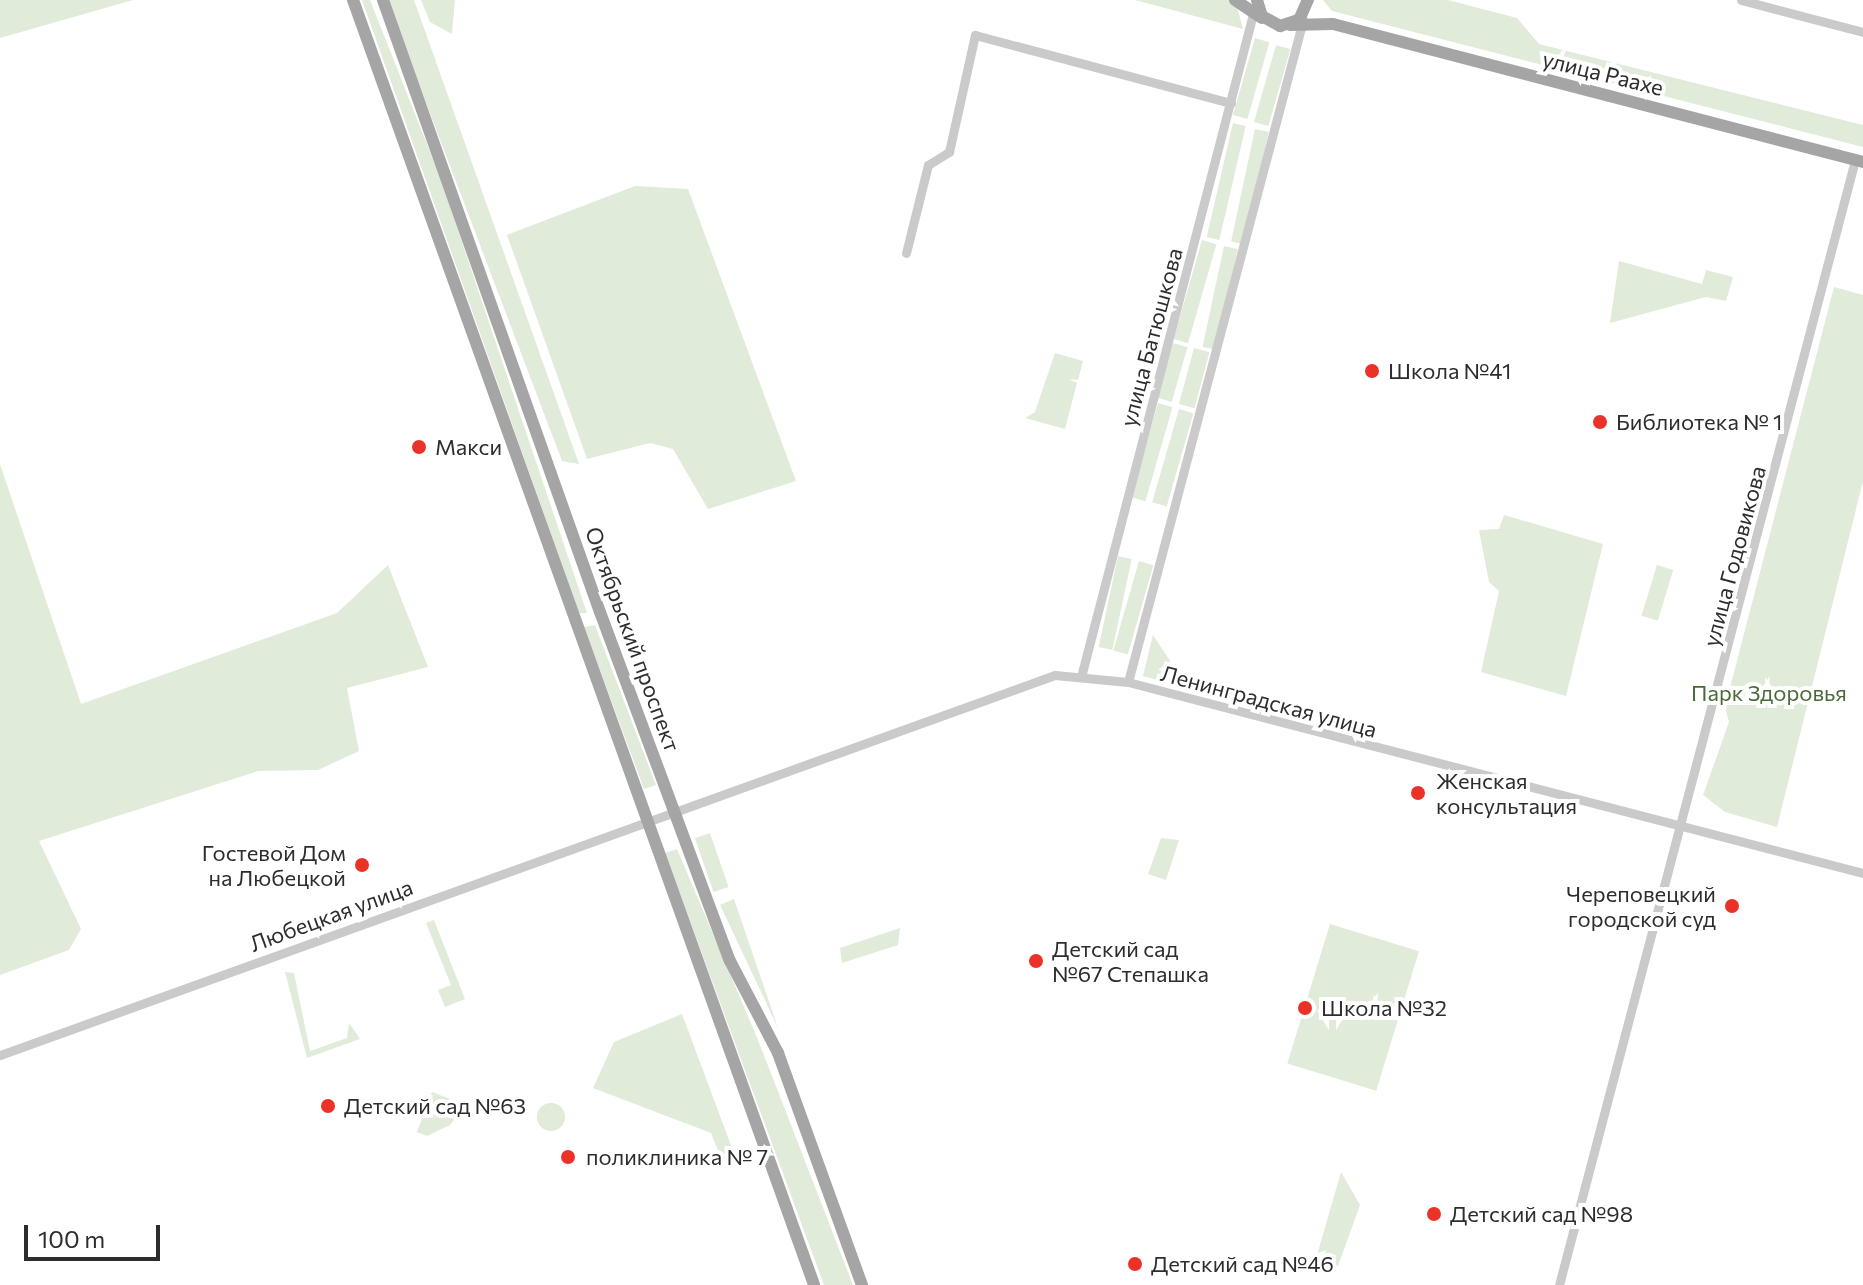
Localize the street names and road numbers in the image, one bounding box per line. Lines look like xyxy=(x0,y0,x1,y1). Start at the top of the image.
street label: улица Раахе xyxy=(1540,45,1666,101)
street label: улица Батюшкова xyxy=(1114,245,1188,429)
street label: улица Годовикова xyxy=(1697,463,1771,649)
street label: Октябрьский проспект xyxy=(580,523,686,755)
street label: Ленинградская улица xyxy=(1158,659,1380,743)
street label: Любецкая улица xyxy=(246,873,416,957)

